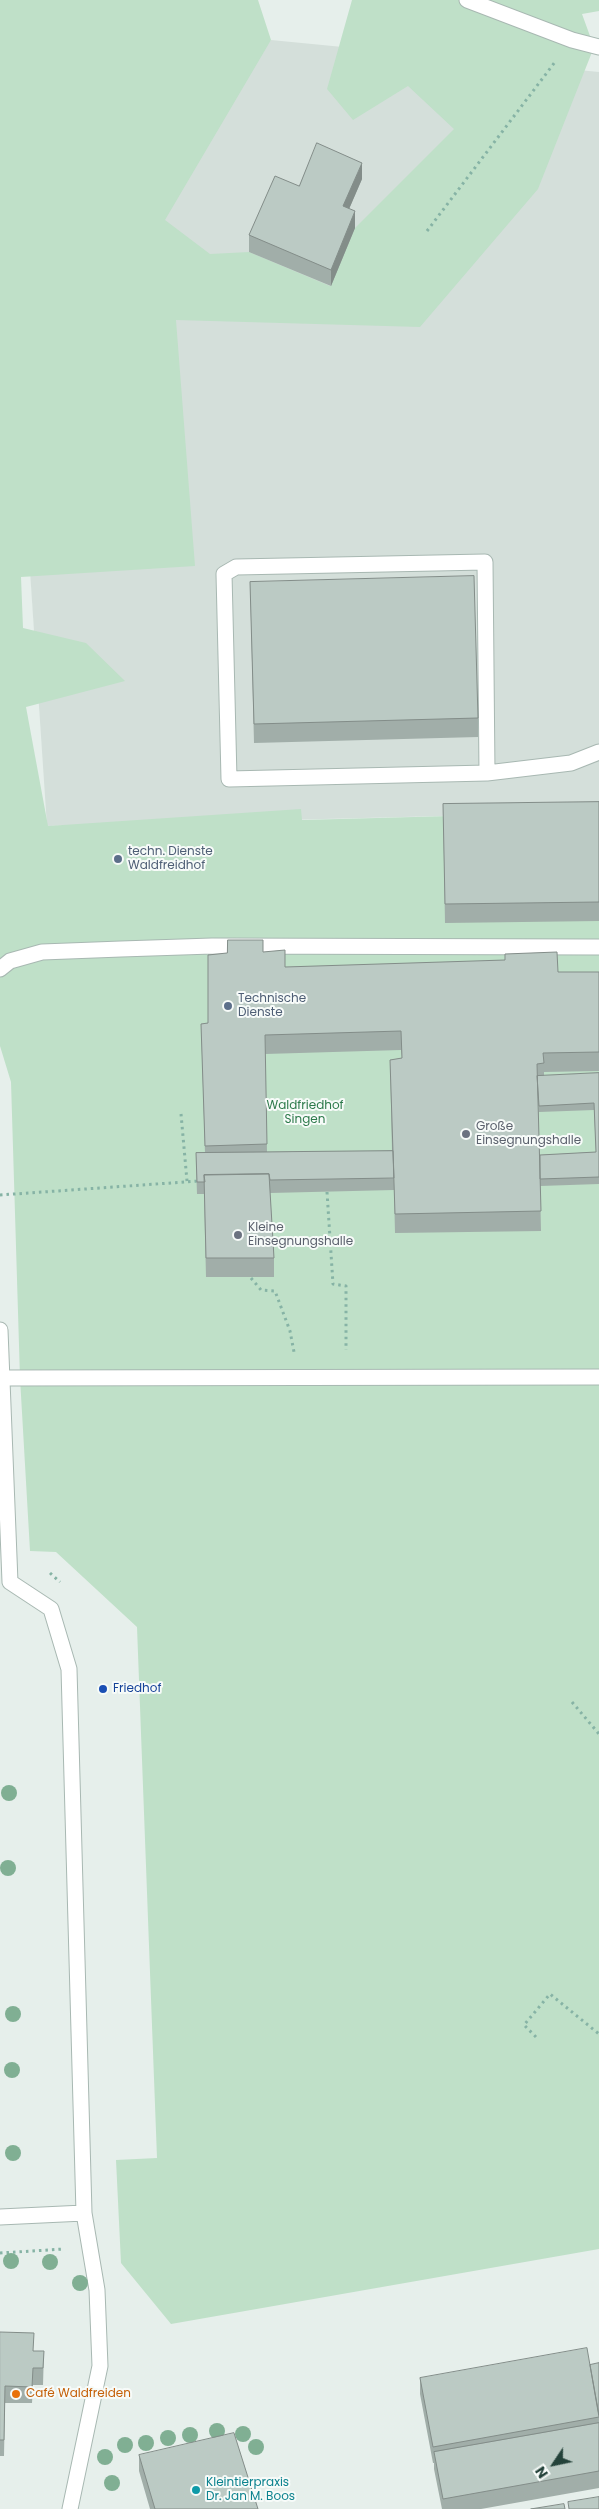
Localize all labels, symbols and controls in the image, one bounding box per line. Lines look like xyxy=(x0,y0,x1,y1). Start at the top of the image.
place label: techn. Dienste Waldfreidhof xyxy=(128,845,213,873)
marker: techn. Dienste Waldfreidhof xyxy=(112,853,124,865)
place label: Technische Dienste xyxy=(238,992,306,1020)
marker: Technische Dienste xyxy=(222,1000,234,1012)
park label: Waldfriedhof Singen xyxy=(266,1099,344,1127)
place label: Große Einsegnungshalle xyxy=(476,1120,581,1148)
marker: Große Einsegnungshalle xyxy=(460,1128,472,1140)
place label: Kleine Einsegnungshalle xyxy=(248,1221,353,1249)
marker: Kleine Einsegnungshalle xyxy=(232,1229,244,1241)
place label: Friedhof xyxy=(113,1682,161,1696)
marker: Friedhof xyxy=(97,1683,109,1695)
place label: Café Waldfreiden xyxy=(26,2387,131,2401)
marker: Café Waldfreiden xyxy=(10,2388,22,2400)
north arrow xyxy=(529,2439,579,2489)
text: N xyxy=(530,2462,553,2482)
place label: Kleintierpraxis Dr. Jan M. Boos xyxy=(206,2476,295,2504)
marker: Kleintierpraxis Dr. Jan M. Boos xyxy=(190,2484,202,2496)

